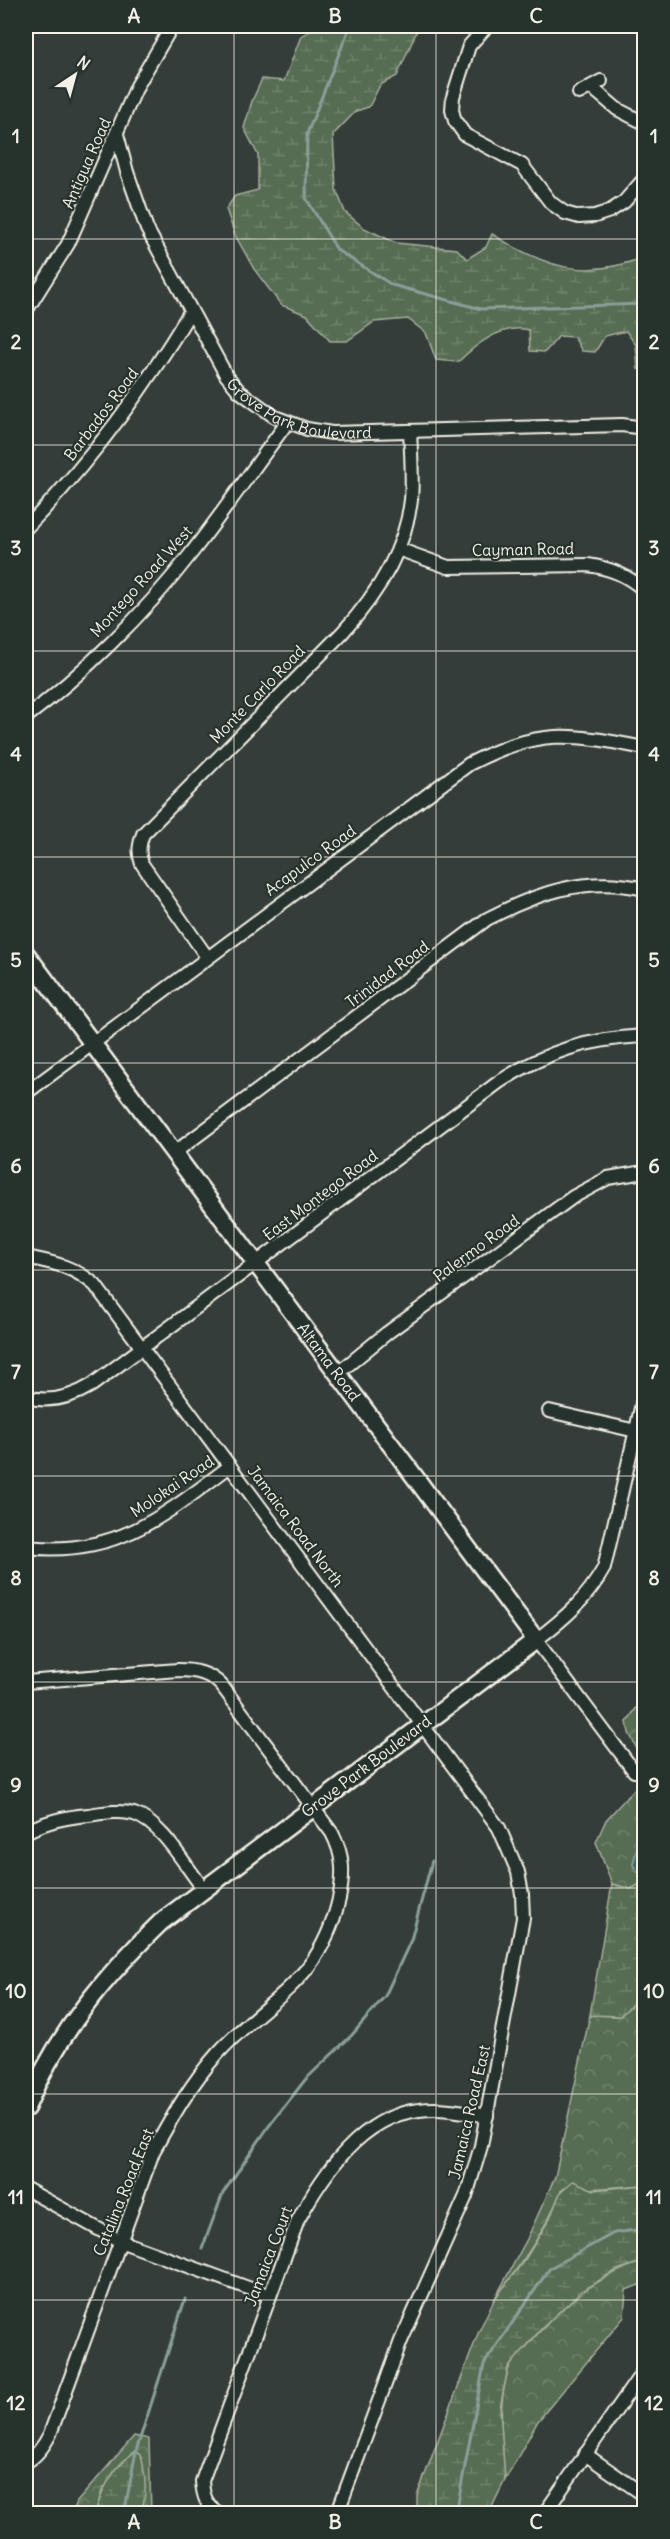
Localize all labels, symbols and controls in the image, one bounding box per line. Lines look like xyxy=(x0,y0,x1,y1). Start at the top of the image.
text: A xyxy=(128,3,141,28)
text: B xyxy=(328,3,342,28)
text: C xyxy=(529,3,543,28)
north arrow xyxy=(45,45,105,105)
text: N xyxy=(73,52,94,74)
street label: Antigua Road xyxy=(57,115,115,211)
text: 1 xyxy=(12,123,20,148)
text: 1 xyxy=(650,123,658,148)
text: 2 xyxy=(11,329,22,354)
text: 2 xyxy=(649,329,660,354)
street label: Barbados Road xyxy=(60,364,142,464)
street label: Grove Park Boulevard xyxy=(222,374,372,443)
street label: Montego Road West xyxy=(86,521,197,641)
text: 3 xyxy=(10,535,22,560)
text: 3 xyxy=(648,535,660,560)
street label: Cayman Road xyxy=(472,538,574,560)
street label: Monte Carlo Road xyxy=(205,641,309,747)
text: 4 xyxy=(10,741,22,766)
text: 4 xyxy=(648,741,660,766)
street label: Acapulco Road xyxy=(261,820,359,900)
street label: Trinidad Road xyxy=(341,936,433,1012)
text: 5 xyxy=(10,947,22,972)
text: 5 xyxy=(648,947,660,972)
street label: East Montego Road xyxy=(259,1145,381,1245)
text: 6 xyxy=(10,1153,22,1178)
text: 6 xyxy=(648,1153,660,1178)
street label: Palermo Road xyxy=(429,1210,523,1286)
street label: Altama Road xyxy=(293,1318,365,1405)
text: 7 xyxy=(11,1359,21,1384)
text: 7 xyxy=(649,1359,659,1384)
street label: Molokai Road xyxy=(126,1451,218,1521)
street label: Jamaica Road North xyxy=(244,1461,348,1591)
text: 8 xyxy=(10,1565,22,1590)
text: 8 xyxy=(648,1565,660,1590)
street label: Grove Park Boulevard xyxy=(297,1711,435,1821)
text: 9 xyxy=(10,1772,22,1797)
text: 9 xyxy=(648,1772,660,1797)
text: 10 xyxy=(5,1978,27,2003)
text: 10 xyxy=(643,1978,665,2003)
street label: Jamaica Road East xyxy=(444,2042,494,2181)
street label: Catalina Road East xyxy=(88,2125,158,2259)
text: 11 xyxy=(8,2184,24,2209)
text: 11 xyxy=(646,2184,662,2209)
street label: Jamaica Court xyxy=(240,2203,296,2309)
text: 12 xyxy=(7,2390,25,2415)
text: 12 xyxy=(645,2390,663,2415)
text: A xyxy=(128,2509,141,2534)
text: B xyxy=(328,2509,342,2534)
text: C xyxy=(529,2509,543,2534)

